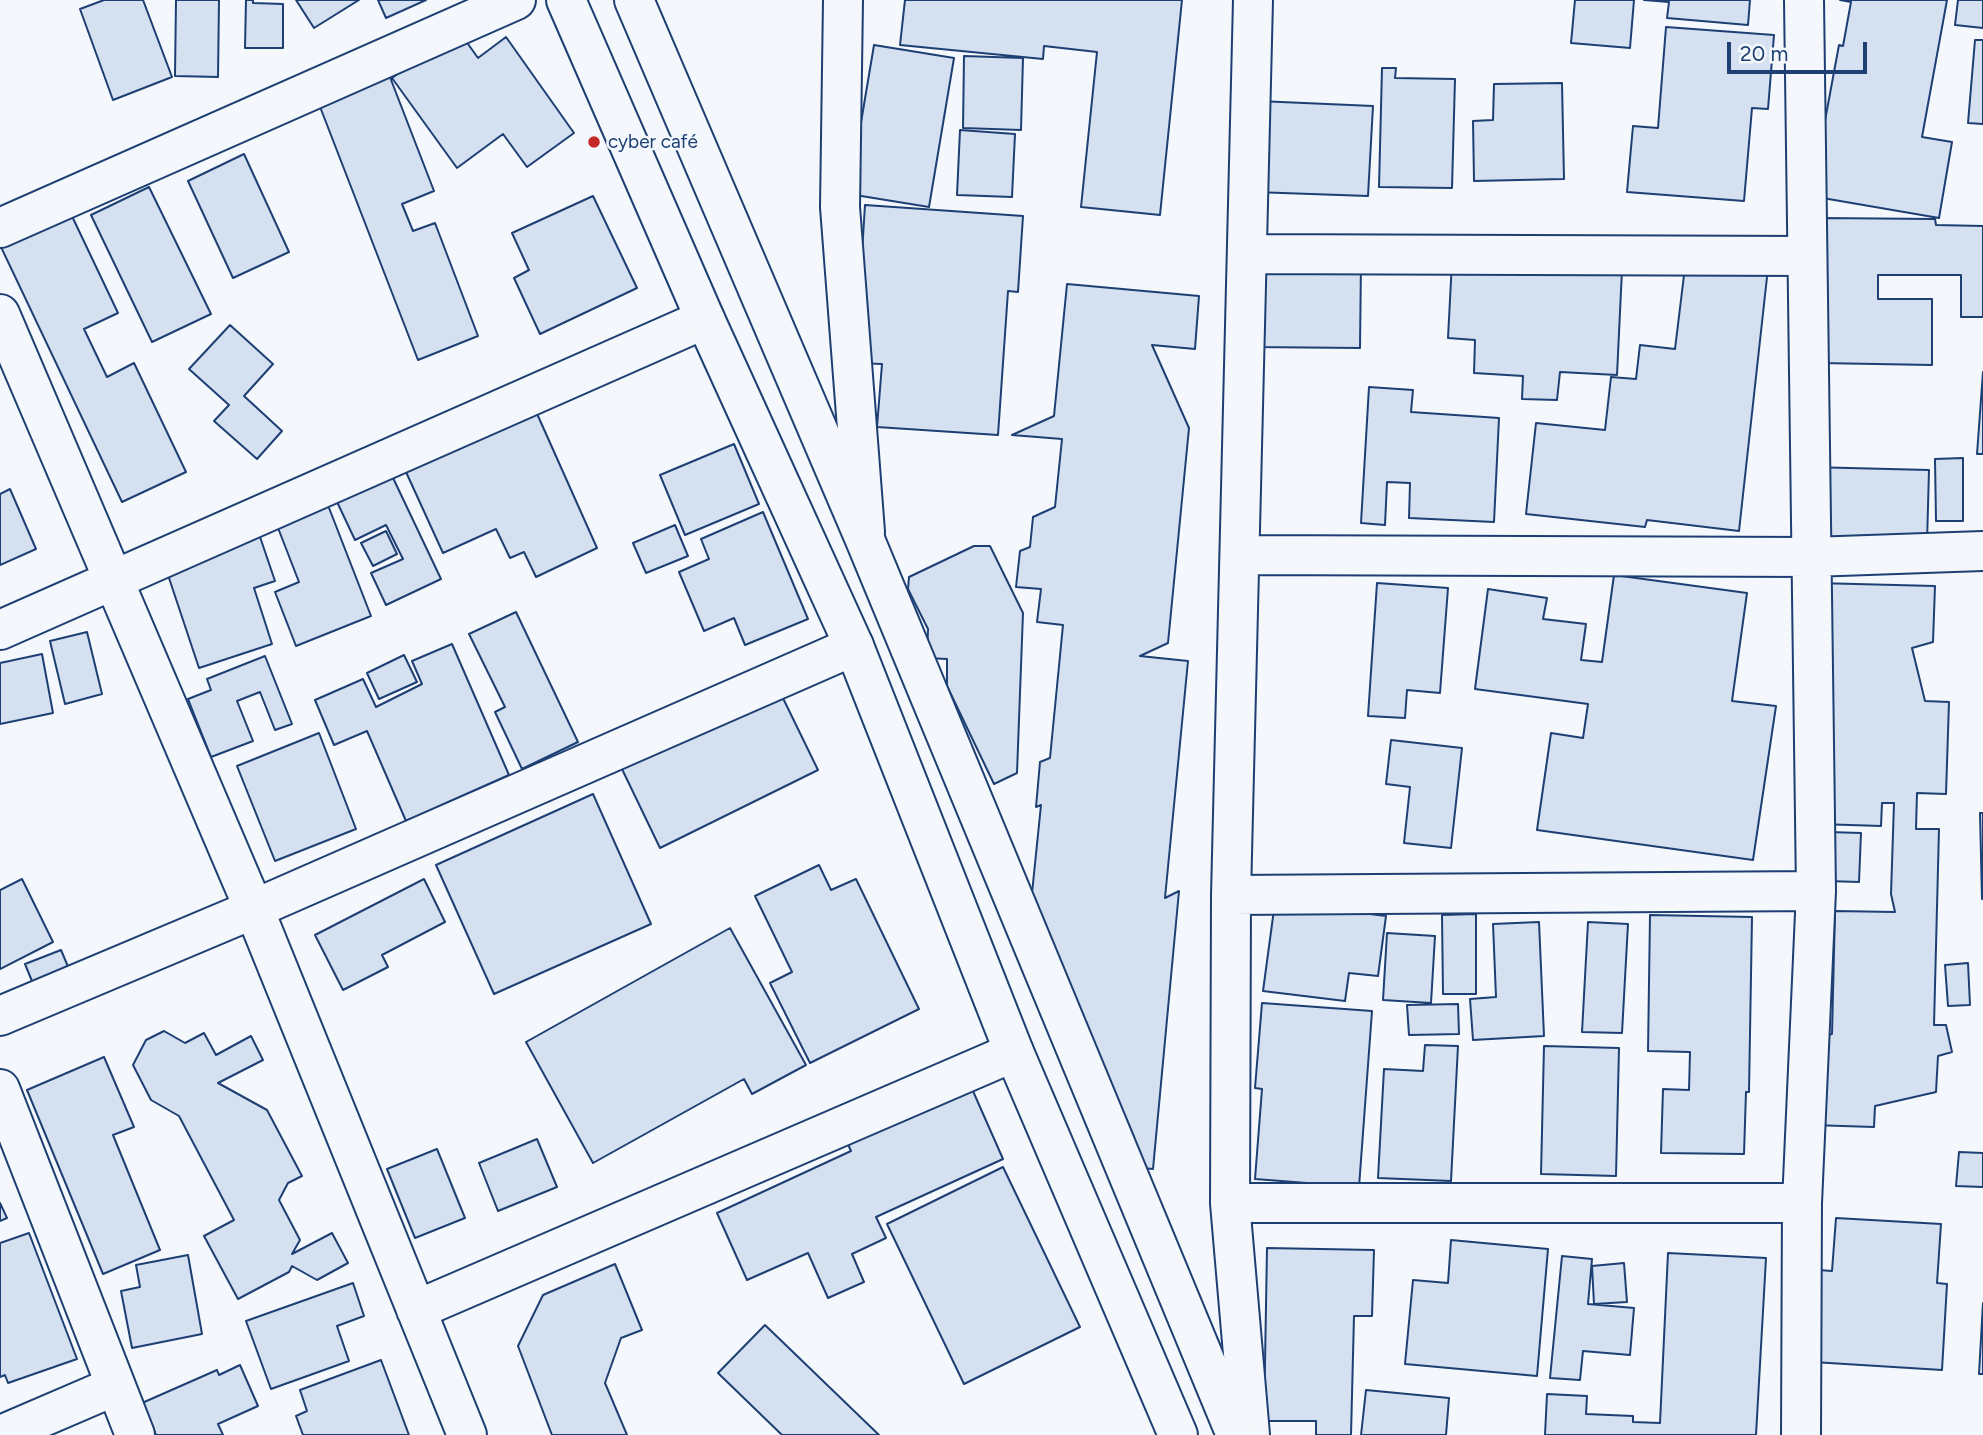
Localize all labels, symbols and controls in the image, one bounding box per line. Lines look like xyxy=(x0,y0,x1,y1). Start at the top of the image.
scale bar xyxy=(1731,28,1871,72)
text: 20 m xyxy=(1740,41,1788,66)
place label: cyber café xyxy=(608,131,698,153)
marker: cyber café xyxy=(586,134,602,150)

